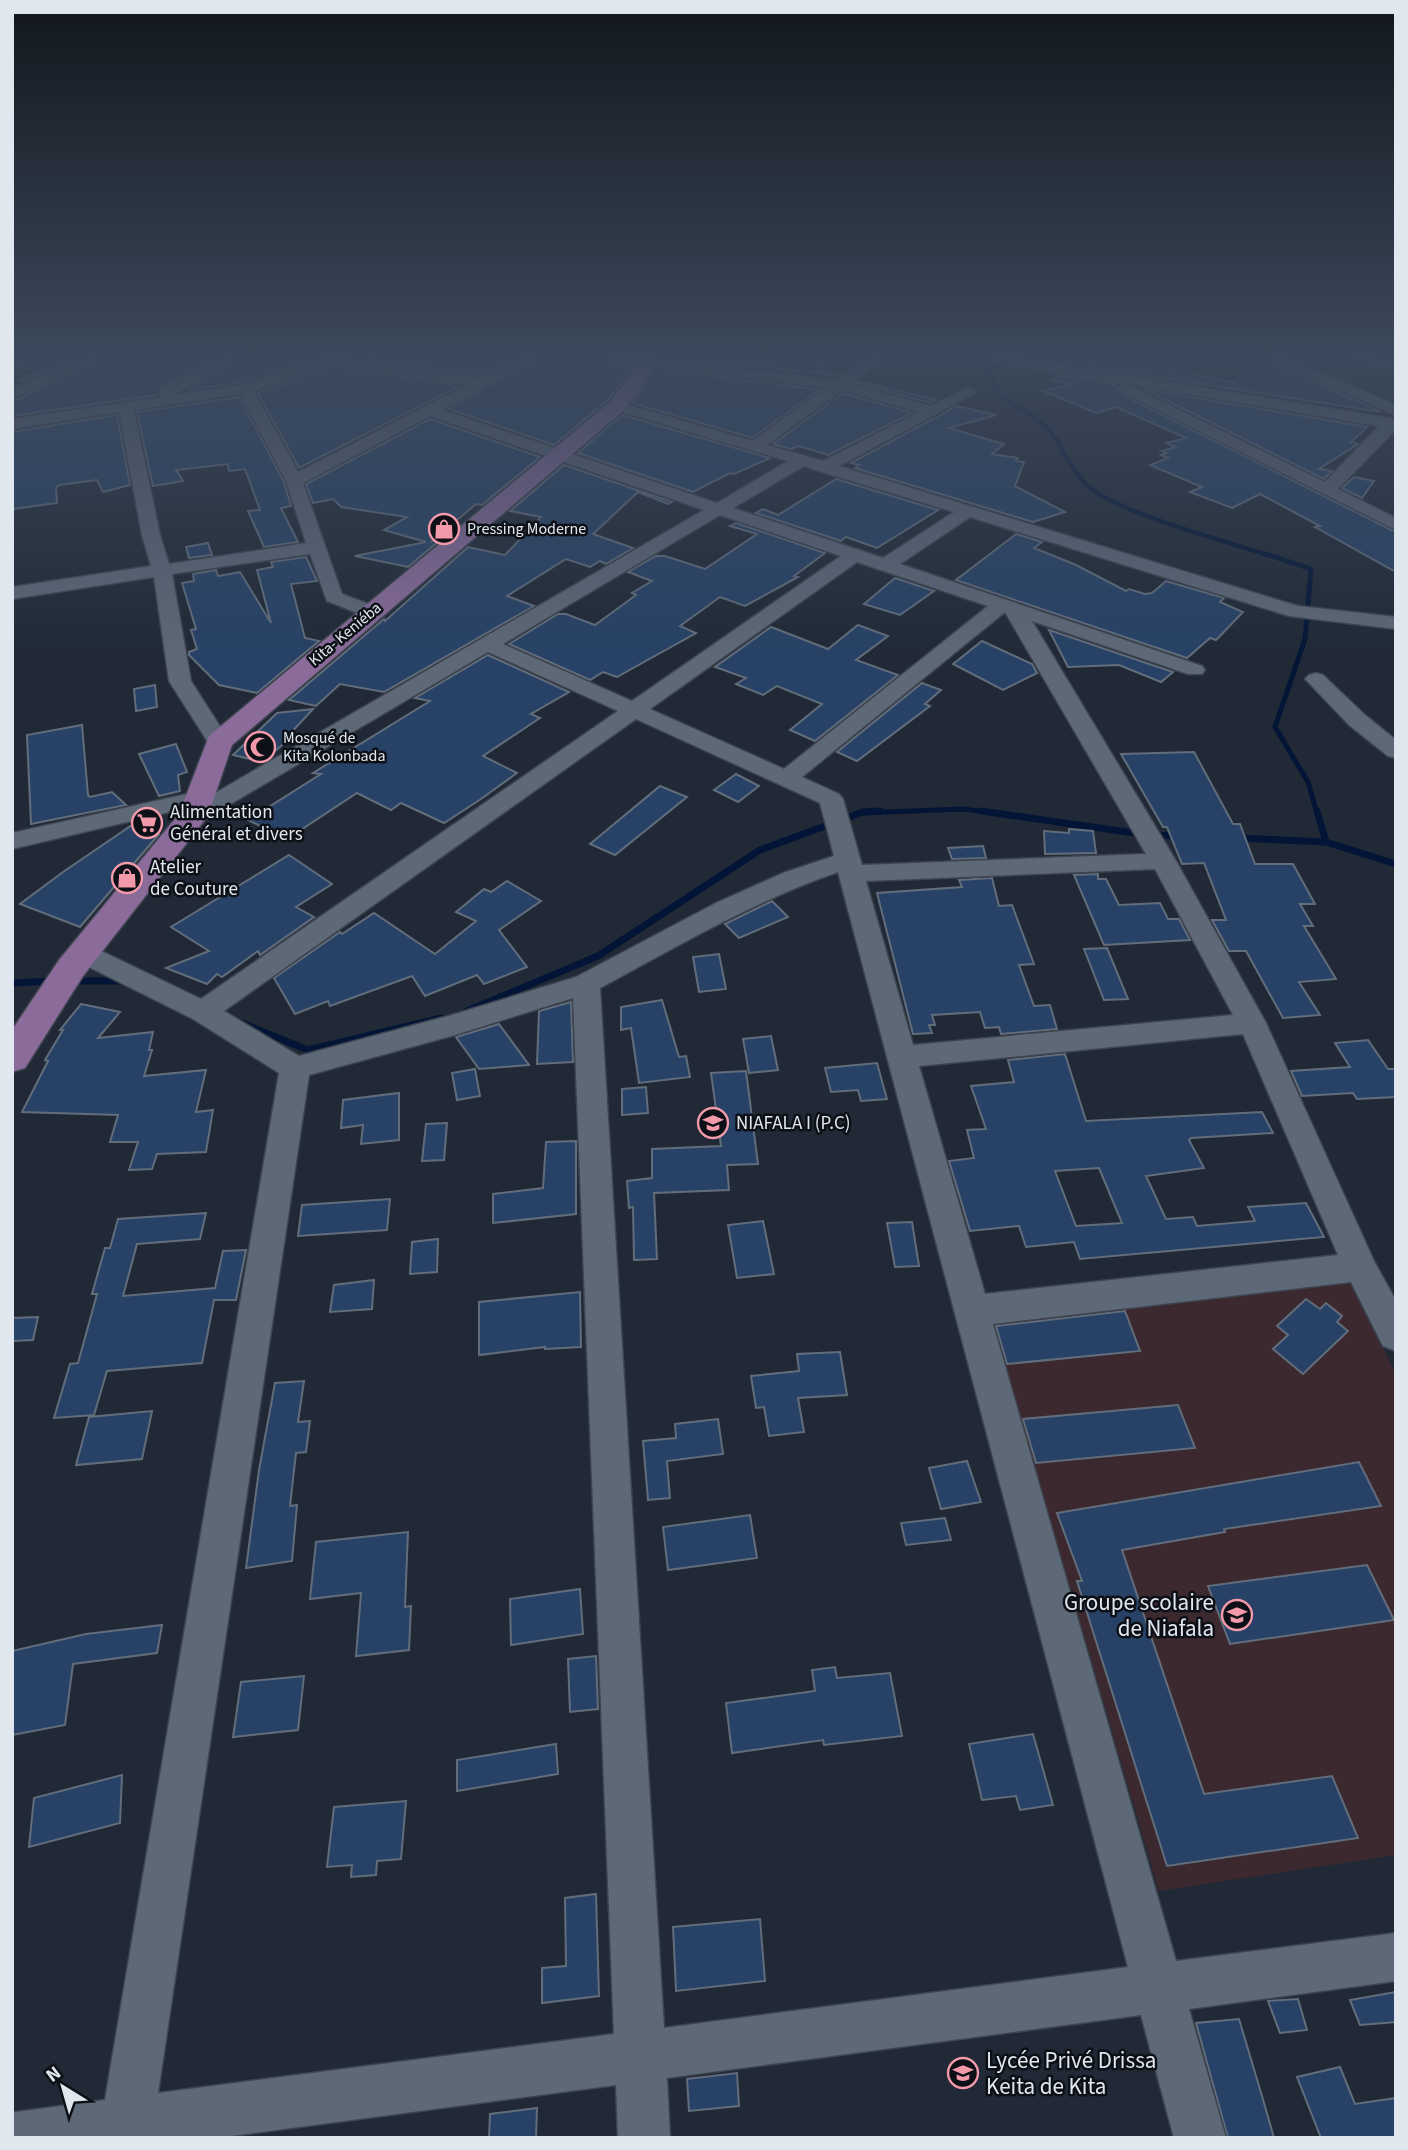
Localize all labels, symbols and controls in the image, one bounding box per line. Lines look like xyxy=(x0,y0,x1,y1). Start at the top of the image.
shop icon: Pressing Moderne xyxy=(427,512,461,546)
place label: Pressing Moderne xyxy=(467,518,586,540)
street label: Kita- Keniéba xyxy=(304,597,386,671)
place label: Mosqué de Kita Kolonbada xyxy=(283,727,386,767)
mosque icon: Mosqué de Kita Kolonbada xyxy=(243,730,277,764)
place label: Alimentation Général et divers xyxy=(170,799,303,848)
supermarket icon: Alimentation Général et divers xyxy=(130,806,164,840)
place label: Atelier de Couture xyxy=(150,854,238,903)
shop icon: Atelier de Couture xyxy=(110,861,144,895)
school or university icon: NIAFALA I (P.C) xyxy=(696,1106,730,1140)
place label: NIAFALA I (P.C) xyxy=(736,1110,851,1137)
place label: Groupe scolaire de Niafala xyxy=(1064,1586,1214,1645)
school or university icon: Groupe scolaire de Niafala xyxy=(1220,1598,1254,1632)
place label: Lycée Privé Drissa Keita de Kita xyxy=(986,2044,1156,2103)
north arrow xyxy=(28,2052,98,2122)
school or university icon: Lycée Privé Drissa Keita de Kita xyxy=(946,2056,980,2090)
text: N xyxy=(40,2060,67,2089)

